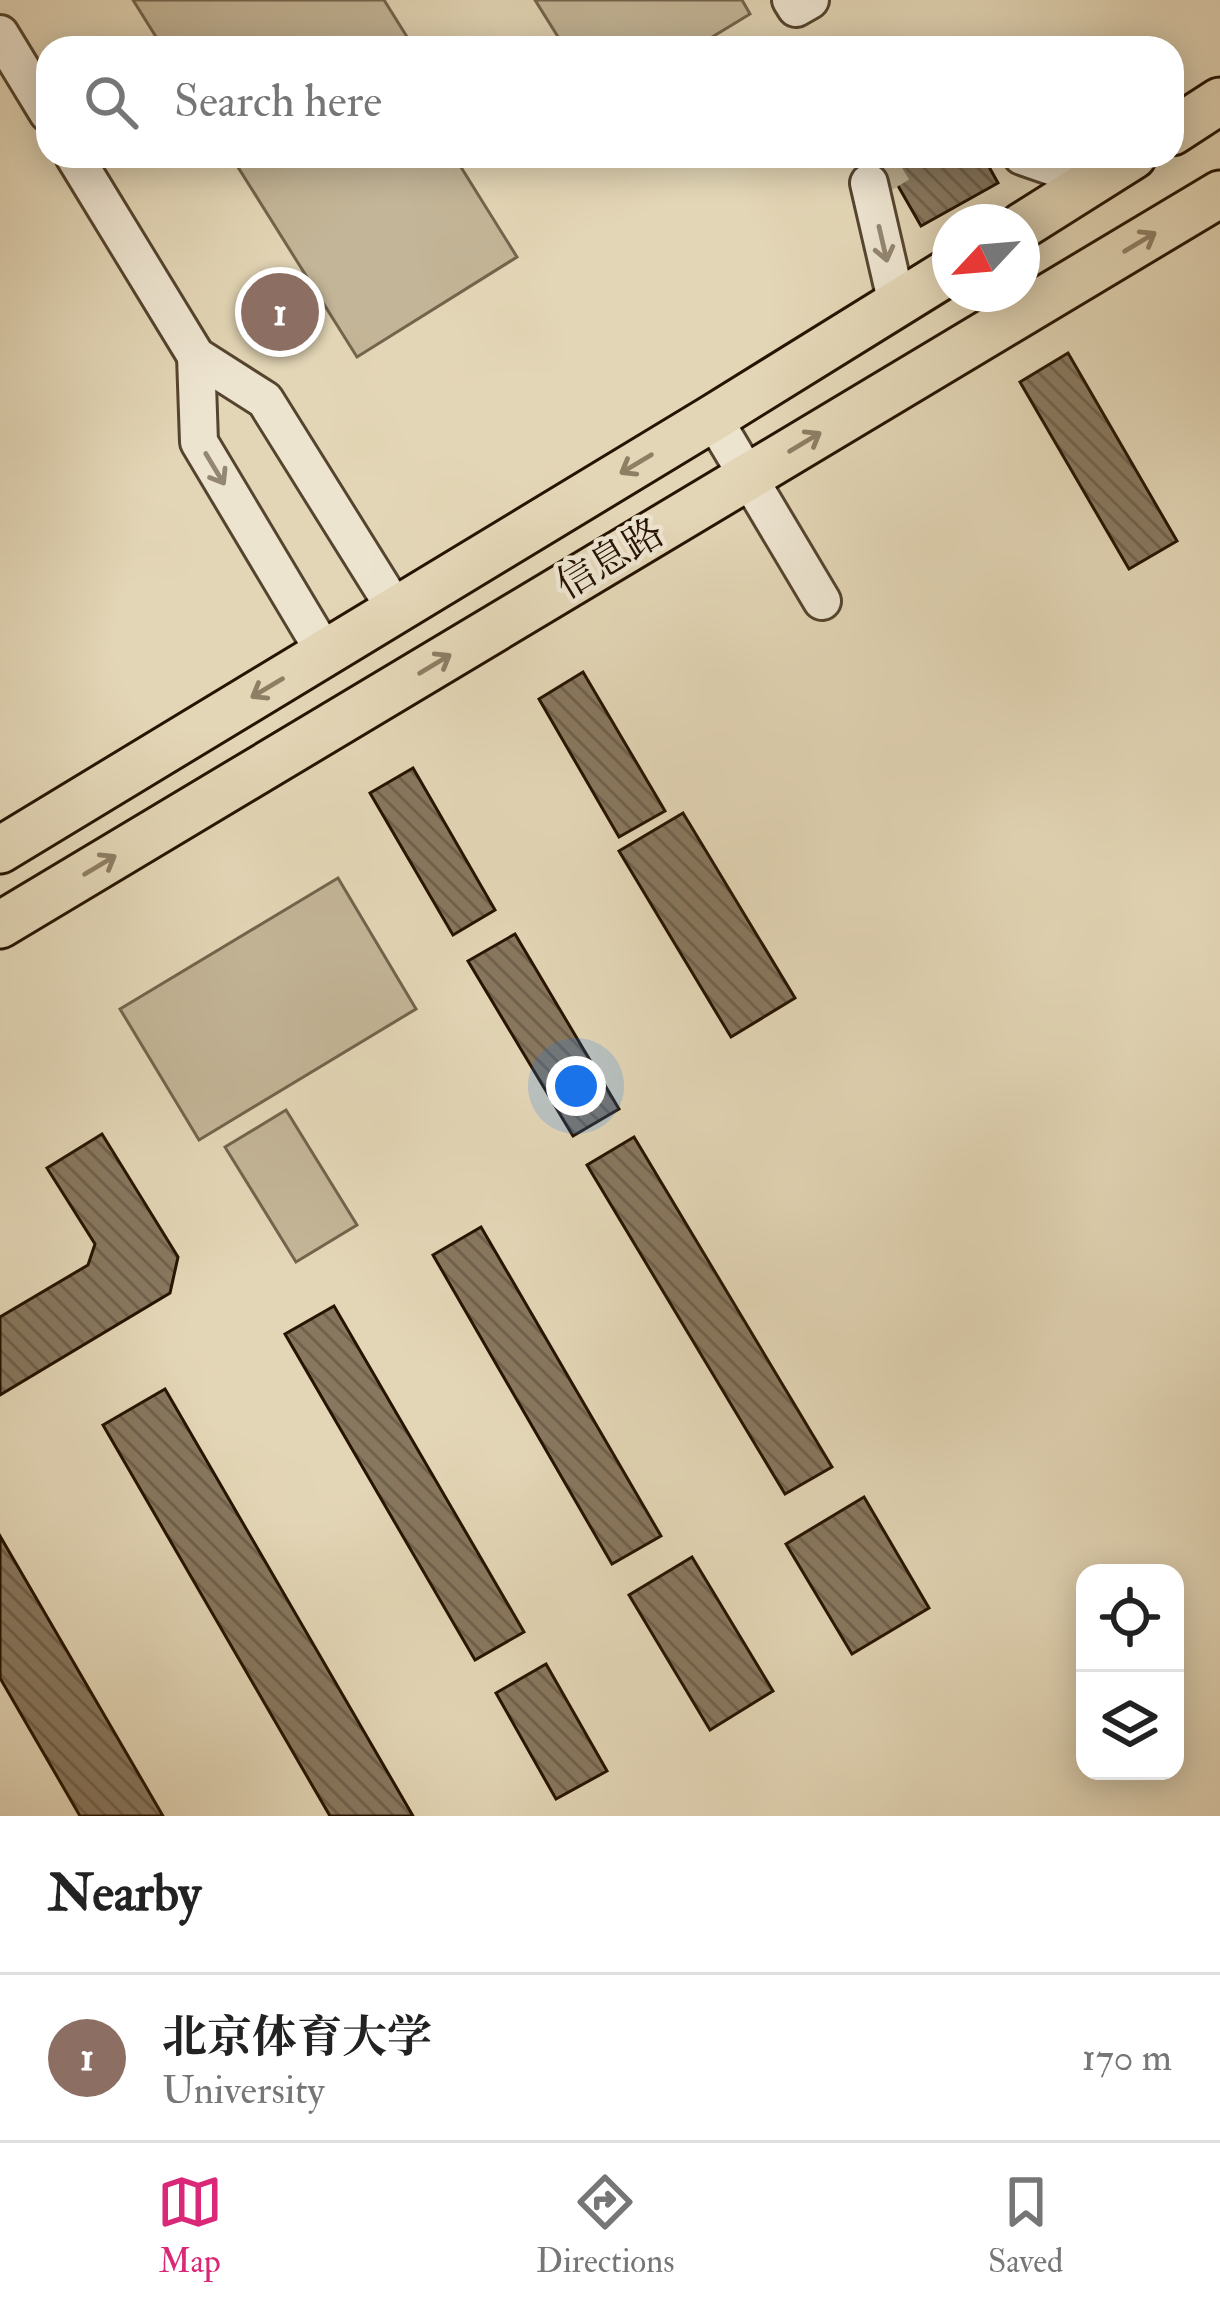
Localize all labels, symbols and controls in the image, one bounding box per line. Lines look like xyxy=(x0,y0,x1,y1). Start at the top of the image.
search box xyxy=(36,36,1184,168)
icon: search xyxy=(78,69,144,135)
text: Search here xyxy=(174,74,382,130)
north arrow xyxy=(932,204,1040,312)
one-way arrow xyxy=(873,224,895,262)
one-way arrow xyxy=(1122,230,1157,254)
pin: 1 xyxy=(241,267,319,357)
one-way arrow xyxy=(787,430,821,454)
one-way arrow xyxy=(203,451,227,486)
one-way arrow xyxy=(619,453,654,477)
street label: 信息路 xyxy=(547,508,673,610)
one-way arrow xyxy=(417,652,452,676)
one-way arrow xyxy=(250,677,285,701)
one-way arrow xyxy=(82,853,116,877)
your location xyxy=(546,1056,606,1116)
map controls xyxy=(1076,1564,1184,1780)
button: locate xyxy=(1076,1564,1184,1672)
button: layers xyxy=(1076,1672,1184,1780)
text: Nearby xyxy=(48,1862,201,1926)
text: 北京体育大学 xyxy=(162,2010,432,2066)
text: 1 xyxy=(80,2033,94,2082)
text: 170 m xyxy=(1082,2033,1172,2082)
text: University xyxy=(162,2066,325,2115)
tab: Map xyxy=(157,2169,223,2282)
tab: Directions xyxy=(536,2169,675,2282)
tab: Saved xyxy=(988,2169,1063,2282)

